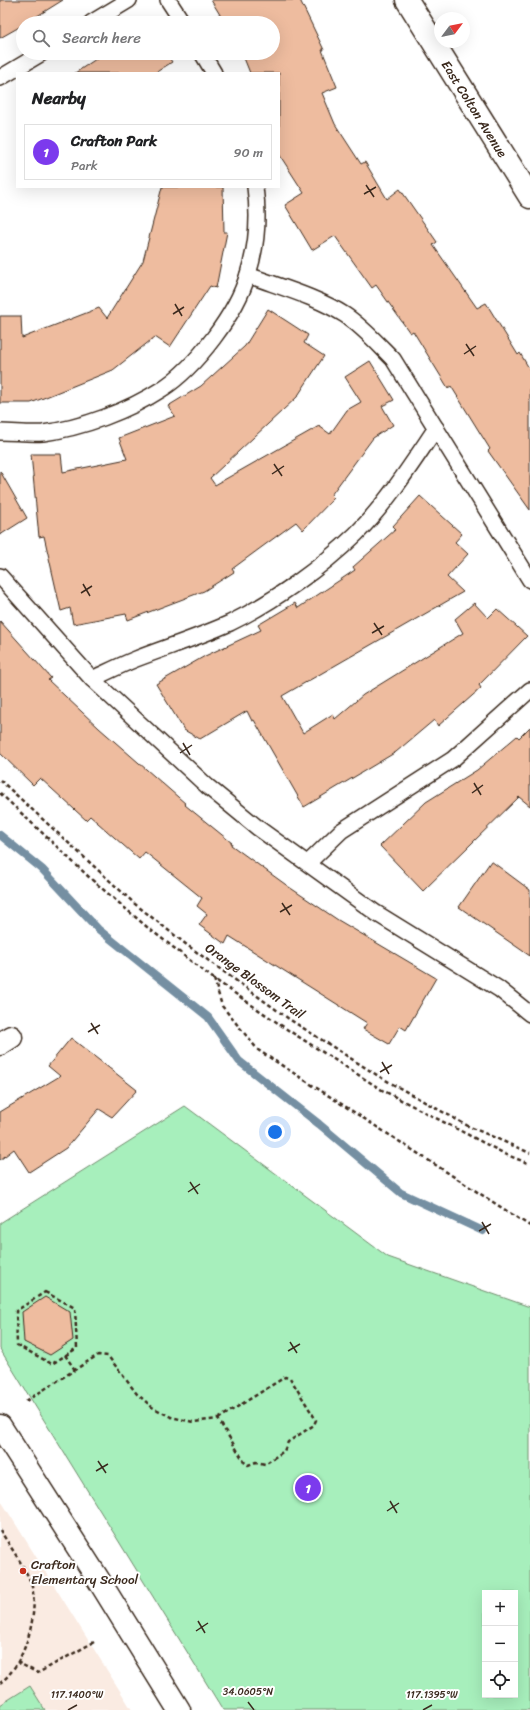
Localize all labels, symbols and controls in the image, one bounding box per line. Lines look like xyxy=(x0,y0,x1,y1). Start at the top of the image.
north arrow xyxy=(434,12,470,48)
search box xyxy=(16,16,280,60)
text: Search here xyxy=(62,25,141,51)
icon: search xyxy=(30,27,52,49)
street label: East Colton Avenue xyxy=(436,55,514,162)
text: Nearby xyxy=(32,83,86,113)
text: Crafton Park xyxy=(71,128,157,154)
text: 1 xyxy=(43,141,49,164)
text: 90 m xyxy=(233,141,263,164)
text: Park xyxy=(71,154,98,177)
street label: Orange Blossom Trail xyxy=(200,937,310,1025)
your location xyxy=(265,1122,285,1142)
pin: 1 xyxy=(295,1473,321,1503)
place label: Crafton Elementary School xyxy=(31,1553,139,1591)
marker: Crafton Elementary School xyxy=(18,1566,28,1576)
map controls xyxy=(482,1590,518,1698)
button: + xyxy=(482,1590,518,1626)
button: − xyxy=(482,1626,518,1662)
button: locate xyxy=(482,1662,518,1698)
text: 34.0605°N xyxy=(223,1683,273,1701)
text: 117.1400°W xyxy=(51,1686,104,1704)
text: 117.1395°W xyxy=(406,1686,458,1704)

